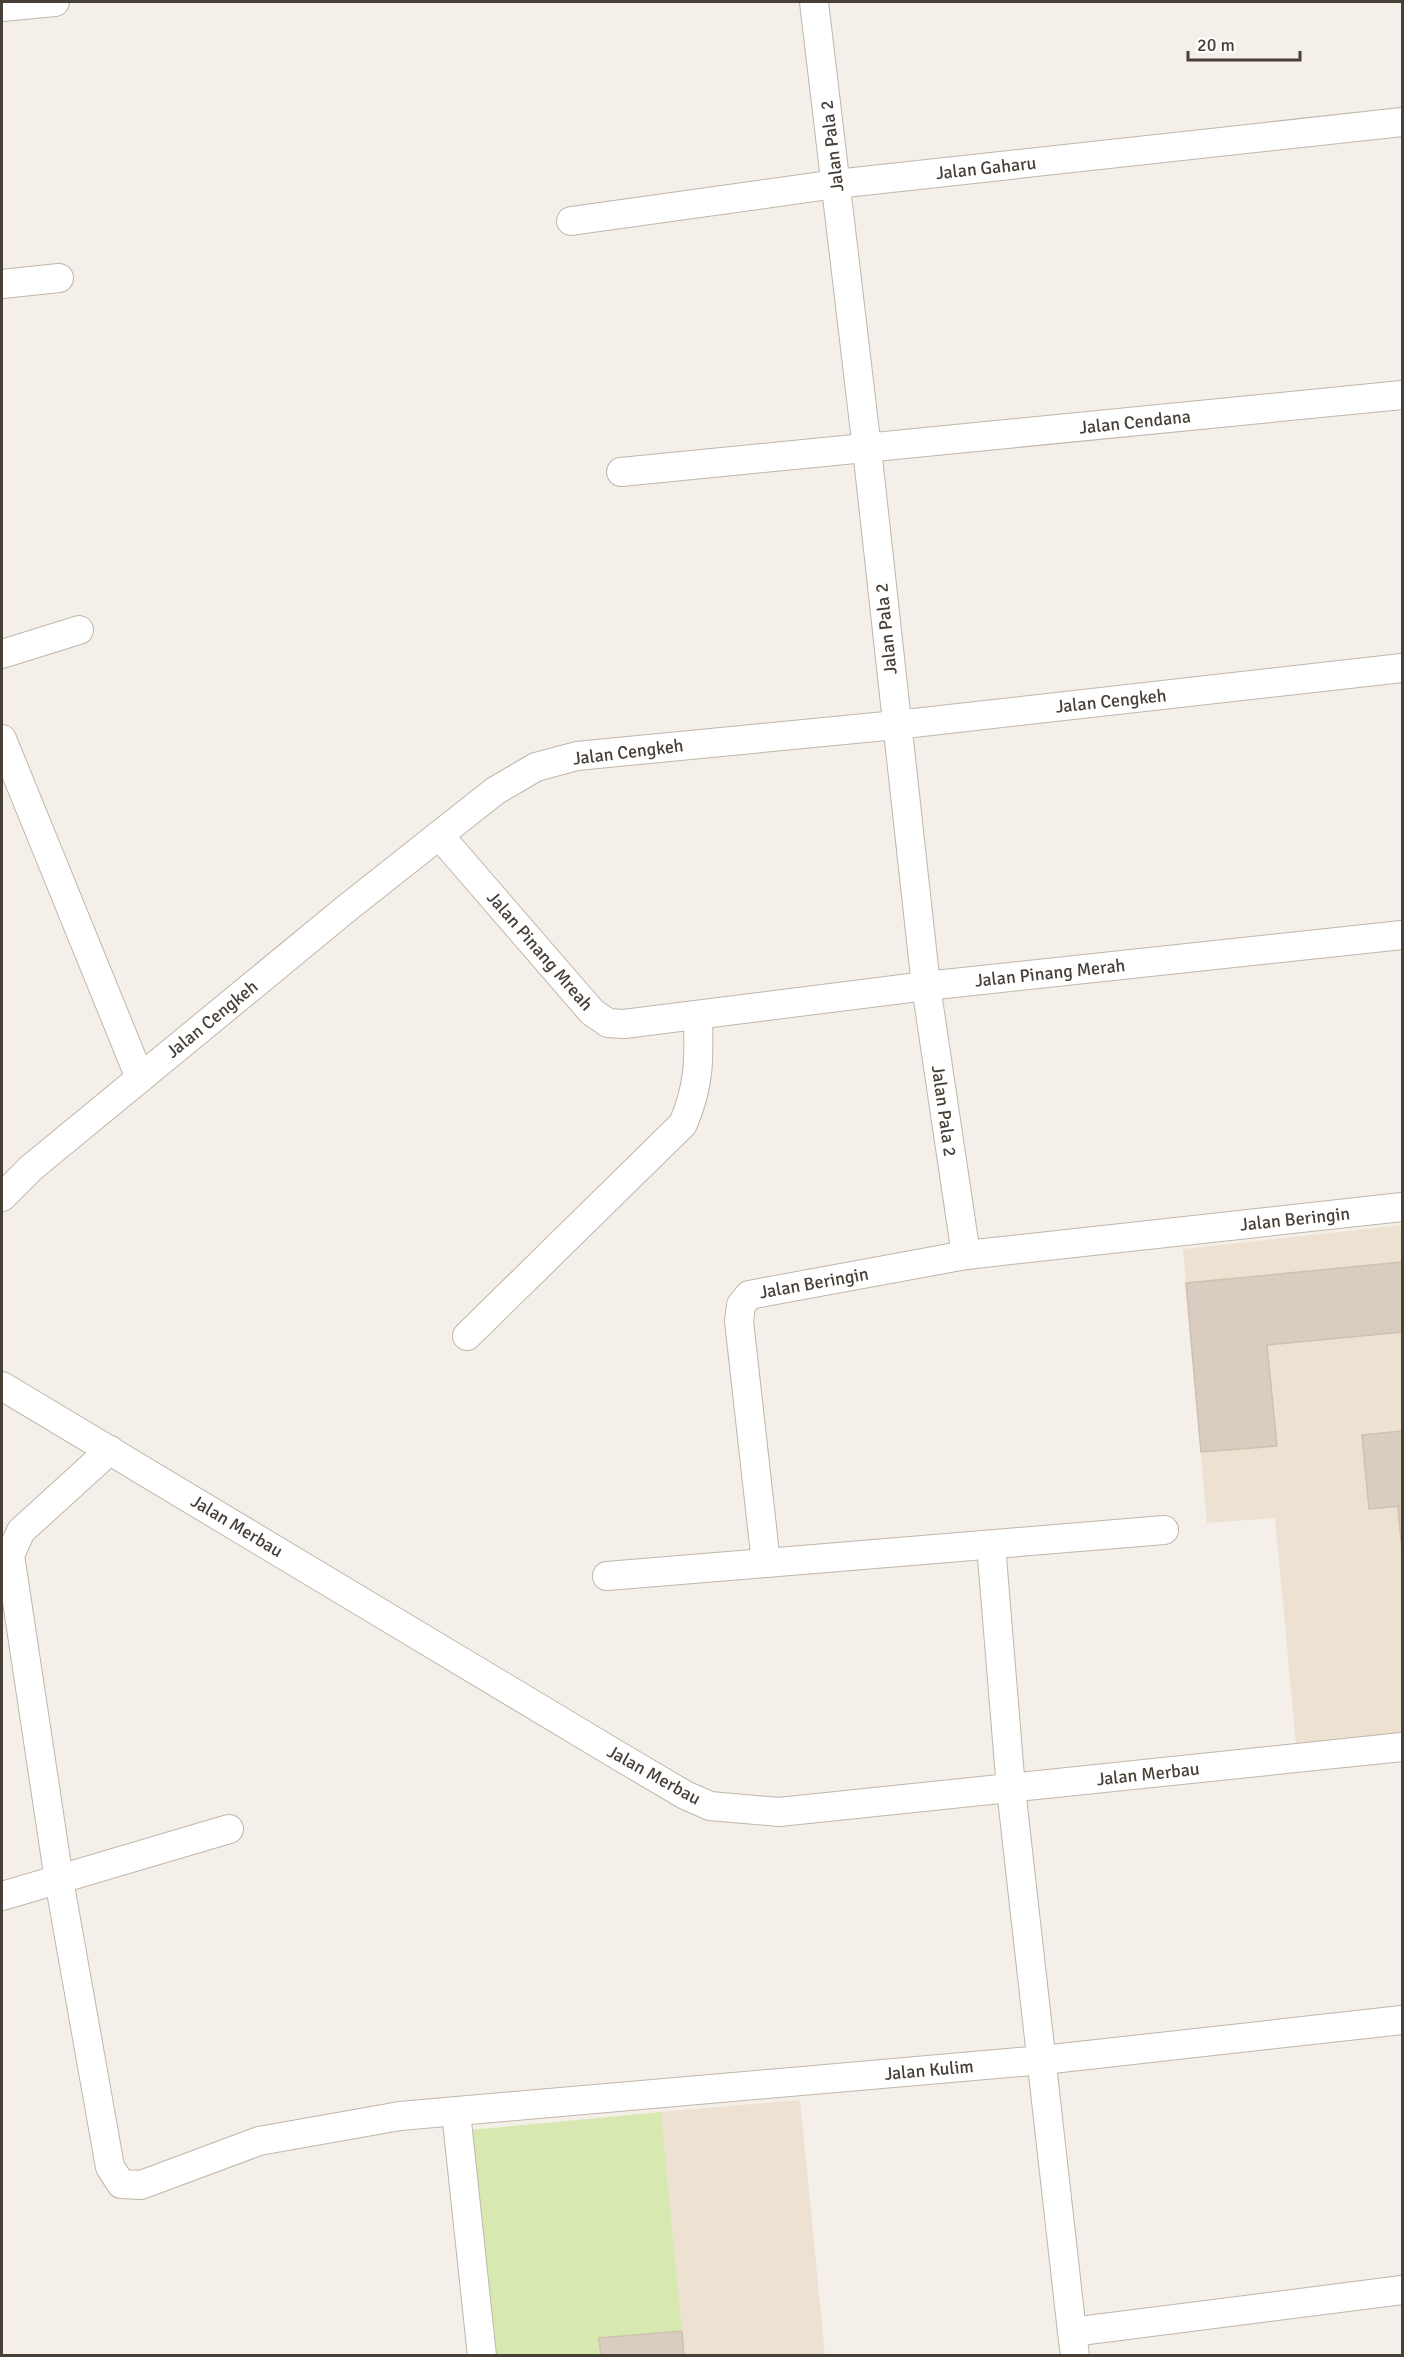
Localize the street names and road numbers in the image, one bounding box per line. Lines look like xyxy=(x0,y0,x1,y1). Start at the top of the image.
street label: Jalan Pala 2 xyxy=(815,99,849,193)
street label: Jalan Gaharu xyxy=(935,152,1037,184)
street label: Jalan Cendana xyxy=(1078,405,1192,439)
street label: Jalan Pala 2 xyxy=(870,582,902,676)
street label: Jalan Cengkeh xyxy=(1054,684,1168,718)
street label: Jalan Cengkeh xyxy=(571,734,685,770)
street label: Jalan Pinang Mreah xyxy=(482,887,598,1015)
street label: Jalan Pinang Merah xyxy=(974,954,1126,992)
street label: Jalan Cengkeh xyxy=(162,975,262,1063)
street label: Jalan Pala 2 xyxy=(927,1064,961,1158)
street label: Jalan Beringin xyxy=(1239,1202,1351,1236)
street label: Jalan Beringin xyxy=(758,1263,870,1303)
street label: Jalan Merbau xyxy=(187,1490,287,1562)
street label: Jalan Merbau xyxy=(603,1740,705,1810)
street label: Jalan Merbau xyxy=(1095,1758,1201,1790)
street label: Jalan Kulim xyxy=(883,2055,975,2085)

